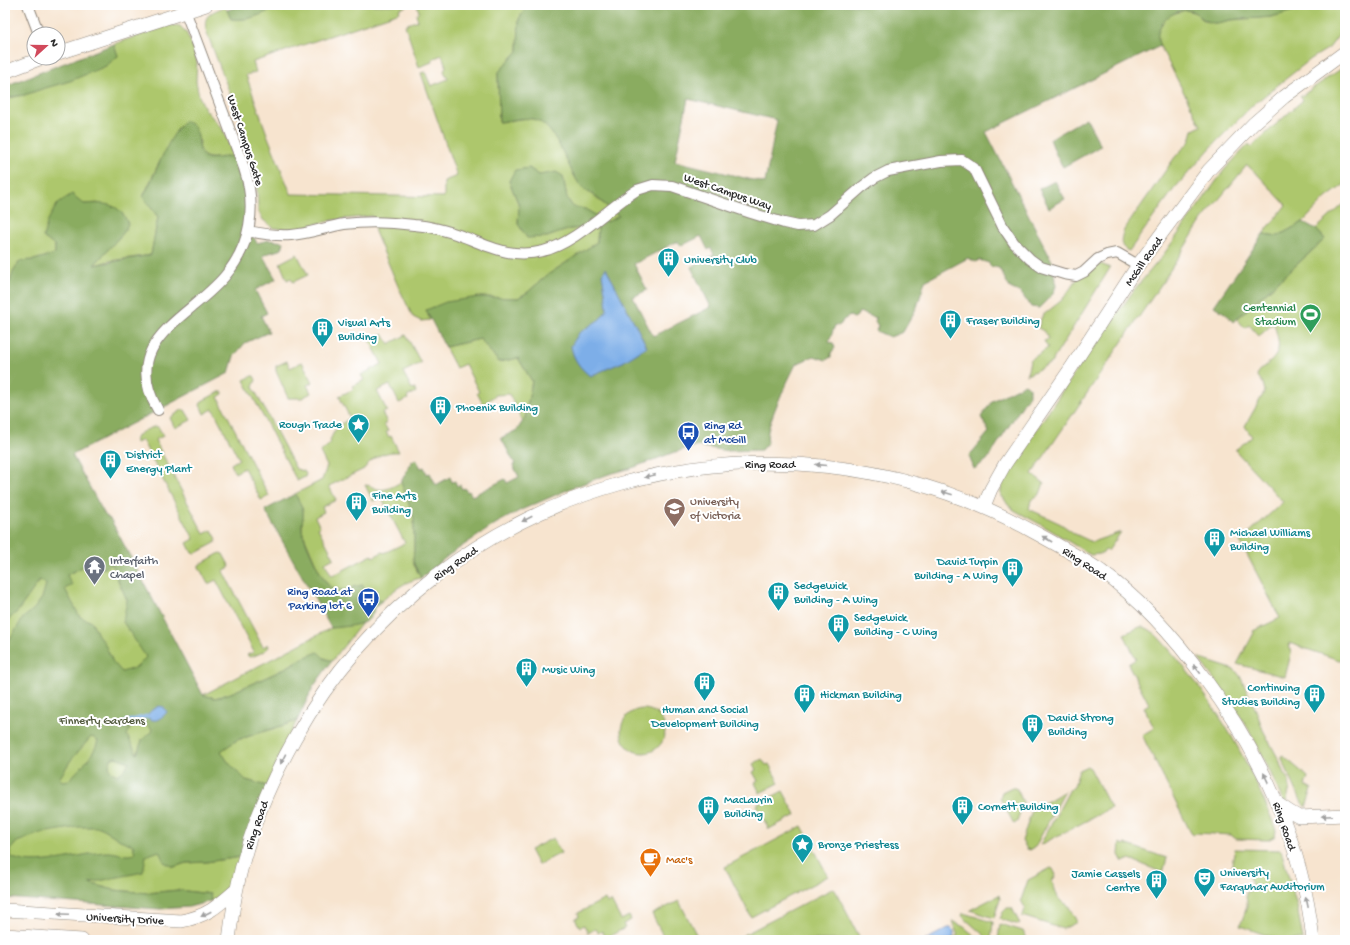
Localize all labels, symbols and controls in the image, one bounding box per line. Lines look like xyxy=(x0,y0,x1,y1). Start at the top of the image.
north arrow xyxy=(26,26,66,66)
text: N xyxy=(47,38,60,49)
street label: West Campus Gate xyxy=(223,94,266,188)
street label: West Campus Way xyxy=(682,171,773,214)
street label: McGill Road xyxy=(1123,234,1167,289)
building icon: University Club xyxy=(656,246,682,279)
place label: University Club xyxy=(684,254,757,268)
sports icon: Centennial Stadium xyxy=(1298,301,1324,334)
place label: Centennial Stadium xyxy=(1243,302,1296,330)
building icon: Fraser Building xyxy=(938,307,964,340)
place label: Fraser Building xyxy=(965,315,1040,329)
building icon: Visual Arts Building xyxy=(309,316,335,349)
place label: Visual Arts Building xyxy=(337,317,391,345)
building icon: Phoenix Building xyxy=(428,394,454,427)
place label: Phoenix Building xyxy=(455,402,538,416)
place icon: Rough Trade xyxy=(345,411,371,444)
place label: Rough Trade xyxy=(279,419,343,433)
bus stop icon: Ring Rd at McGill xyxy=(675,419,701,452)
place label: Ring Rd at McGill xyxy=(704,420,747,448)
building icon: District Energy Plant xyxy=(98,448,124,481)
place label: District Energy Plant xyxy=(125,449,193,477)
street label: Ring Road xyxy=(745,459,796,473)
one-way arrow xyxy=(815,462,827,469)
one-way arrow xyxy=(644,474,656,480)
building icon: Fine Arts Building xyxy=(343,489,369,522)
place label: Fine Arts Building xyxy=(371,490,417,518)
one-way arrow xyxy=(941,490,953,496)
school or university icon: University of Victoria xyxy=(662,495,688,528)
place label: University of Victoria xyxy=(690,496,741,524)
one-way arrow xyxy=(522,516,533,522)
building icon: Michael Williams Building xyxy=(1201,526,1227,559)
place label: Michael Williams Building xyxy=(1229,527,1311,555)
one-way arrow xyxy=(1041,535,1053,542)
street label: Ring Road xyxy=(431,544,482,585)
street label: Ring Road xyxy=(1059,545,1110,585)
temple icon: Interfaith Chapel xyxy=(82,554,108,587)
place label: Interfaith Chapel xyxy=(110,555,159,583)
building icon: David Turpin Building - A Wing xyxy=(1000,555,1026,588)
place label: David Turpin Building - A Wing xyxy=(913,556,998,584)
building icon: Sedgewick Building - A Wing xyxy=(765,579,791,612)
place label: Sedgewick Building - A Wing xyxy=(793,580,878,608)
bus stop icon: Ring Road at Parking lot 6 xyxy=(355,585,381,618)
place label: Ring Road at Parking lot 6 xyxy=(287,586,353,614)
building icon: Sedgewick Building - C Wing xyxy=(825,611,851,644)
place label: Sedgewick Building - C Wing xyxy=(853,612,937,640)
building icon: Music Wing xyxy=(514,656,540,689)
one-way arrow xyxy=(1193,663,1202,674)
place label: Music Wing xyxy=(542,664,595,678)
building icon: Human and Social Development Building xyxy=(692,669,718,702)
building icon: Hickman Building xyxy=(792,681,818,714)
building icon: Continuing Studies Building xyxy=(1302,681,1328,714)
place label: Continuing Studies Building xyxy=(1222,682,1300,710)
place label: Hickman Building xyxy=(820,689,902,703)
place label: Human and Social Development Building xyxy=(650,704,759,732)
building icon: David Strong Building xyxy=(1019,711,1045,744)
place label: David Strong Building xyxy=(1047,712,1114,740)
park label: Finnerty Gardens xyxy=(58,715,146,729)
one-way arrow xyxy=(280,753,286,765)
one-way arrow xyxy=(1263,773,1269,784)
building icon: MacLaurin Building xyxy=(696,793,722,826)
building icon: Cornett Building xyxy=(949,793,975,826)
place label: MacLaurin Building xyxy=(723,794,773,822)
street label: Ring Road xyxy=(243,799,273,852)
place label: Cornett Building xyxy=(978,801,1059,815)
street label: Ring Road xyxy=(1268,801,1298,854)
one-way arrow xyxy=(1321,812,1333,819)
place icon: Bronze Priestess xyxy=(789,831,815,864)
place label: Bronze Priestess xyxy=(817,839,899,853)
cafe icon: Mac's xyxy=(637,846,663,879)
place label: Mac's xyxy=(666,854,693,868)
theatre icon: University Farquhar Auditorium xyxy=(1191,866,1217,899)
building icon: Jamie Cassels Centre xyxy=(1143,867,1169,900)
place label: University Farquhar Auditorium xyxy=(1219,867,1325,895)
place label: Jamie Cassels Centre xyxy=(1072,868,1141,896)
one-way arrow xyxy=(1303,895,1309,908)
one-way arrow xyxy=(200,910,211,917)
one-way arrow xyxy=(56,911,69,917)
street label: University Drive xyxy=(86,911,165,929)

